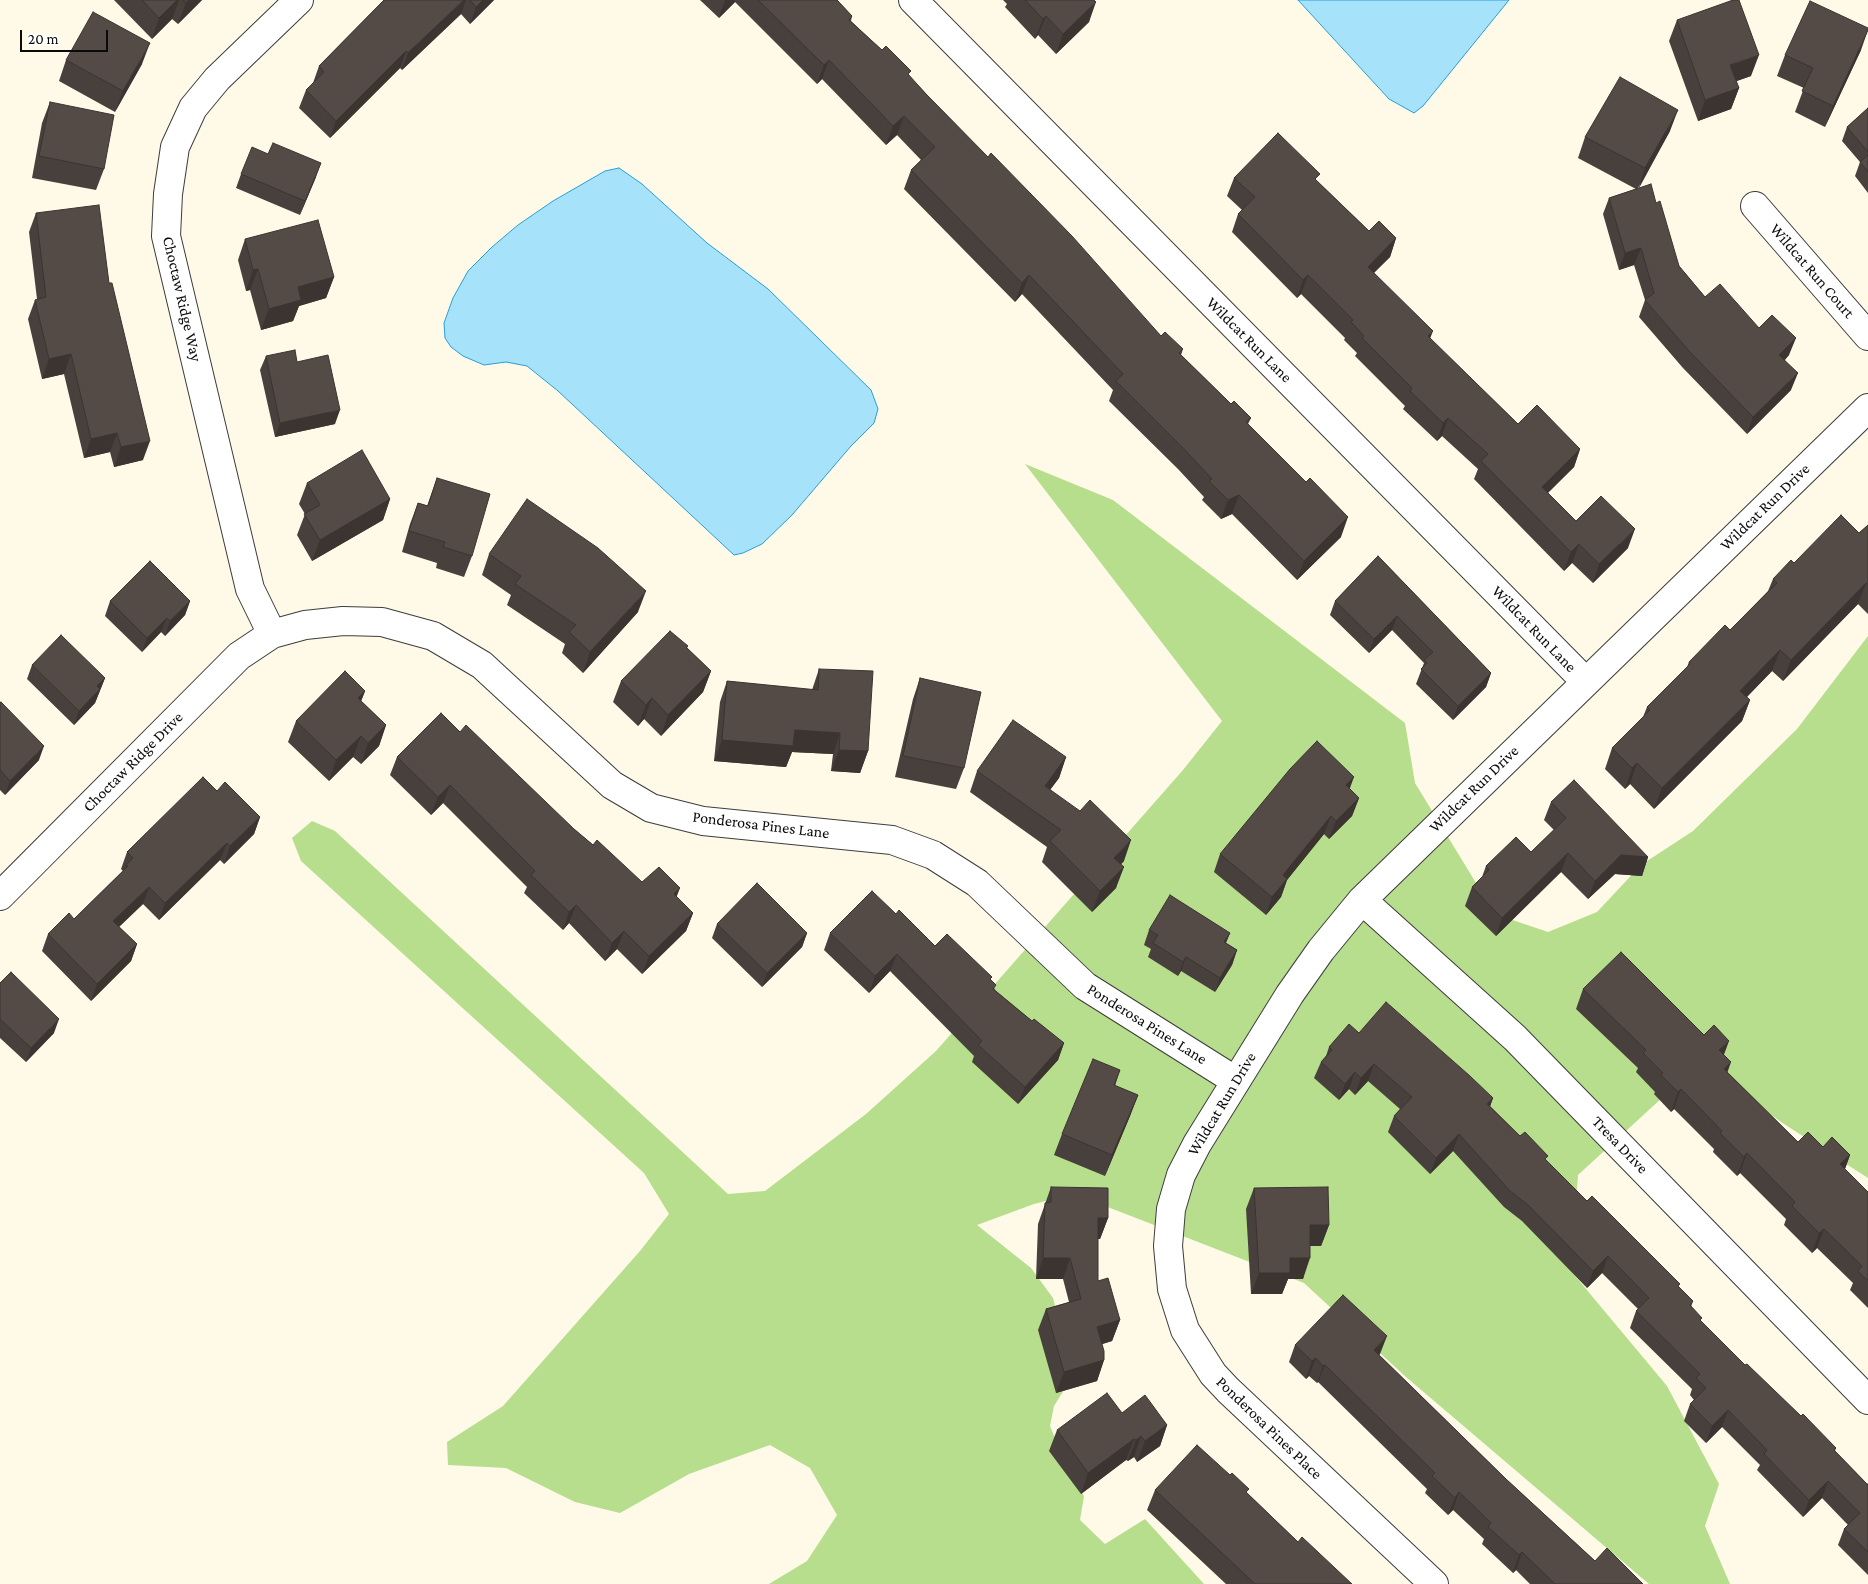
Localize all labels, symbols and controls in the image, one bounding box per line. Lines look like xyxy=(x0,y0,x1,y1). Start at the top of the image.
scale bar xyxy=(22,20,110,52)
text: 20 m xyxy=(28,31,59,47)
street label: Wildcat Run Court xyxy=(1766,220,1858,322)
street label: Choctaw Ridge Way xyxy=(158,235,206,363)
street label: Wildcat Run Lane xyxy=(1202,293,1296,387)
street label: Wildcat Run Drive xyxy=(1716,459,1814,555)
street label: Wildcat Run Lane xyxy=(1488,582,1580,676)
street label: Choctaw Ridge Drive xyxy=(79,708,187,816)
street label: Wildcat Run Drive xyxy=(1425,741,1523,837)
street label: Ponderosa Pines Lane xyxy=(691,807,831,843)
street label: Ponderosa Pines Lane xyxy=(1083,979,1211,1069)
street label: Wildcat Run Drive xyxy=(1184,1049,1260,1159)
street label: Tresa Drive xyxy=(1588,1112,1652,1178)
street label: Ponderosa Pines Place xyxy=(1212,1372,1326,1484)

